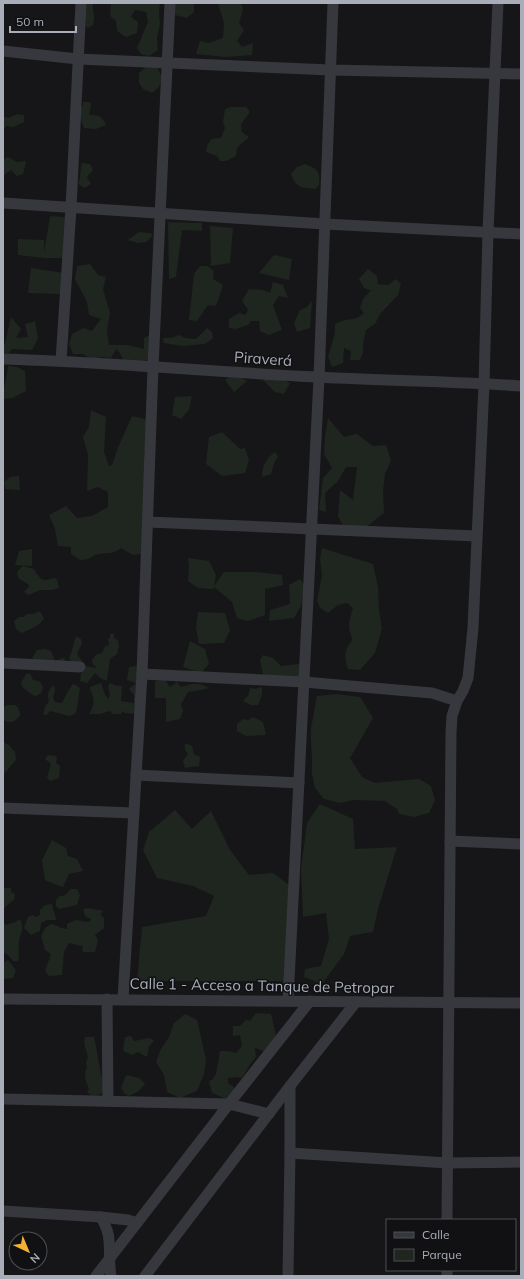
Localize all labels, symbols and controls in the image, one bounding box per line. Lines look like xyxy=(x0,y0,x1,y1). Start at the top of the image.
scale bar xyxy=(10,8,76,34)
text: 50 m xyxy=(16,14,44,29)
street label: Piraverá xyxy=(233,347,293,370)
street label: Calle 1 - Acceso a Tanque de Petropar xyxy=(130,974,395,997)
legend xyxy=(386,1219,516,1271)
text: Calle xyxy=(422,1227,449,1242)
north arrow xyxy=(8,1231,48,1271)
text: Parque xyxy=(422,1247,462,1262)
text: N xyxy=(27,1250,43,1266)

